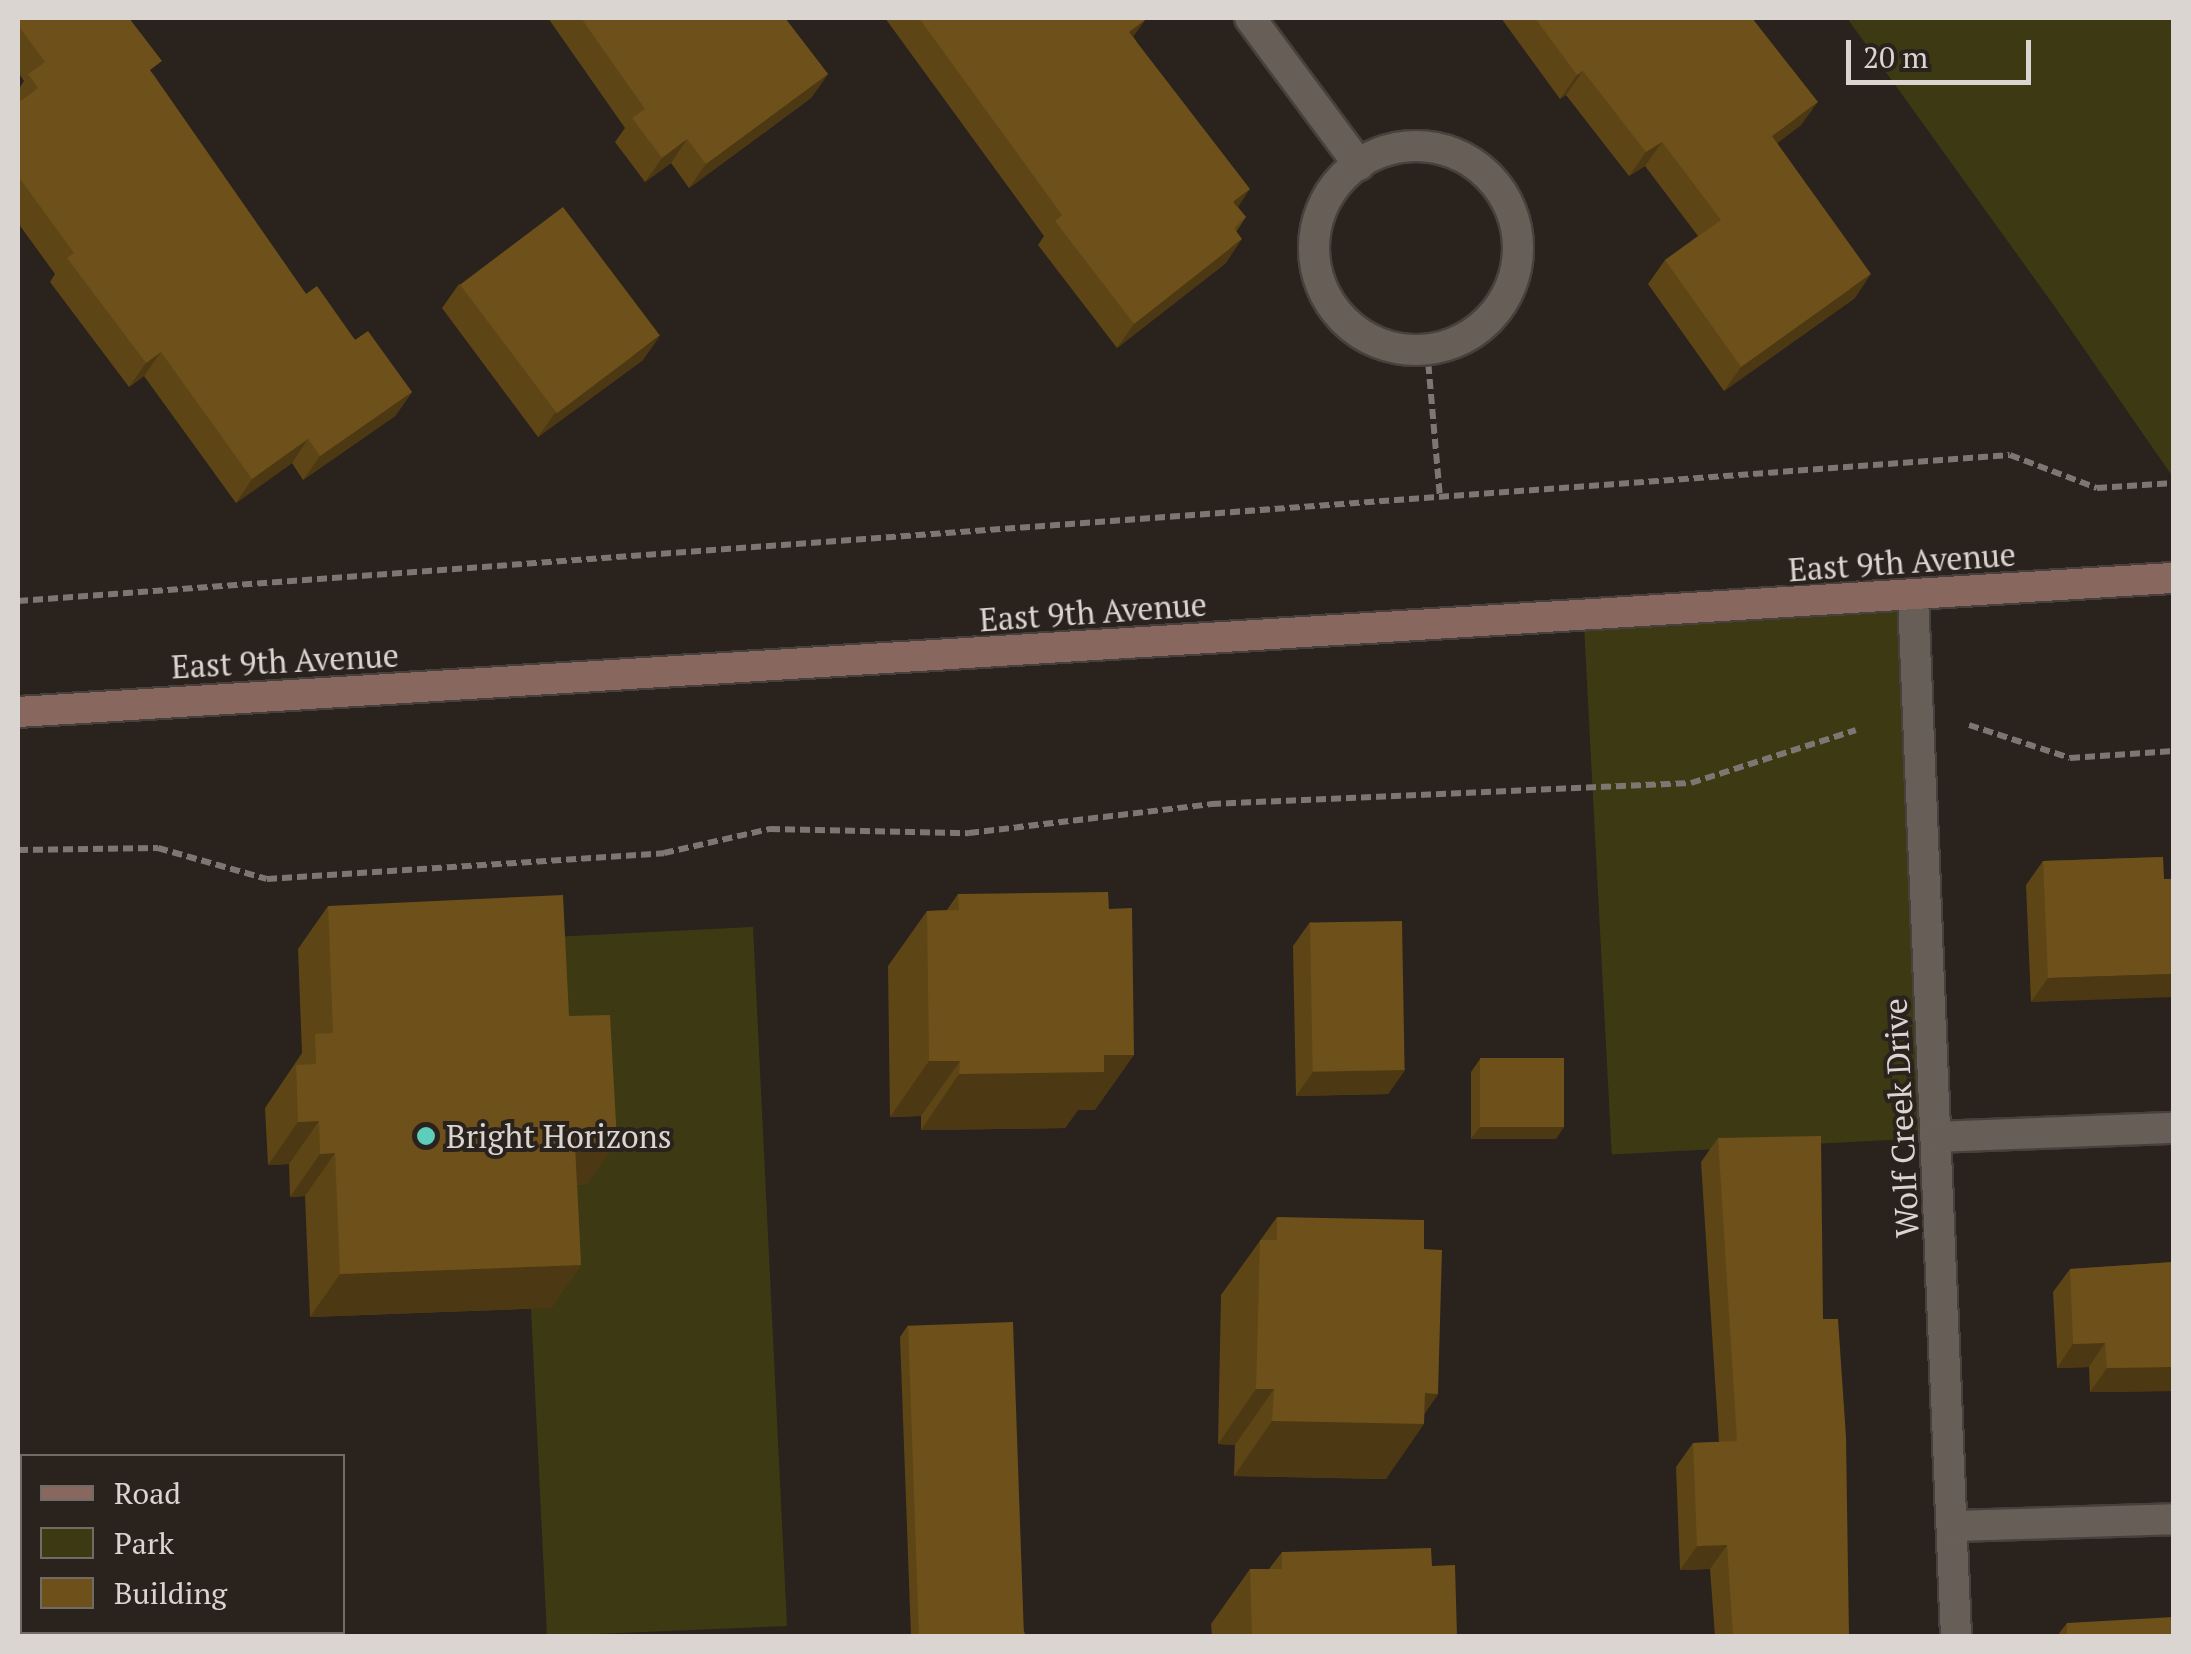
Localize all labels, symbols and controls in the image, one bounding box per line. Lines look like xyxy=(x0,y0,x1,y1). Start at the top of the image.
scale bar xyxy=(1851,20,2036,82)
text: 20 m xyxy=(1863,37,1928,77)
street label: East 9th Avenue xyxy=(1787,535,2017,589)
street label: East 9th Avenue xyxy=(978,585,1208,639)
street label: East 9th Avenue xyxy=(170,636,400,686)
street label: Wolf Creek Drive xyxy=(1876,997,1926,1239)
place label: Bright Horizons xyxy=(446,1117,672,1155)
marker: Bright Horizons xyxy=(415,1125,437,1147)
legend xyxy=(20,1454,345,1634)
text: Road xyxy=(114,1473,181,1513)
text: Park xyxy=(114,1523,174,1563)
text: Building xyxy=(114,1573,227,1613)

